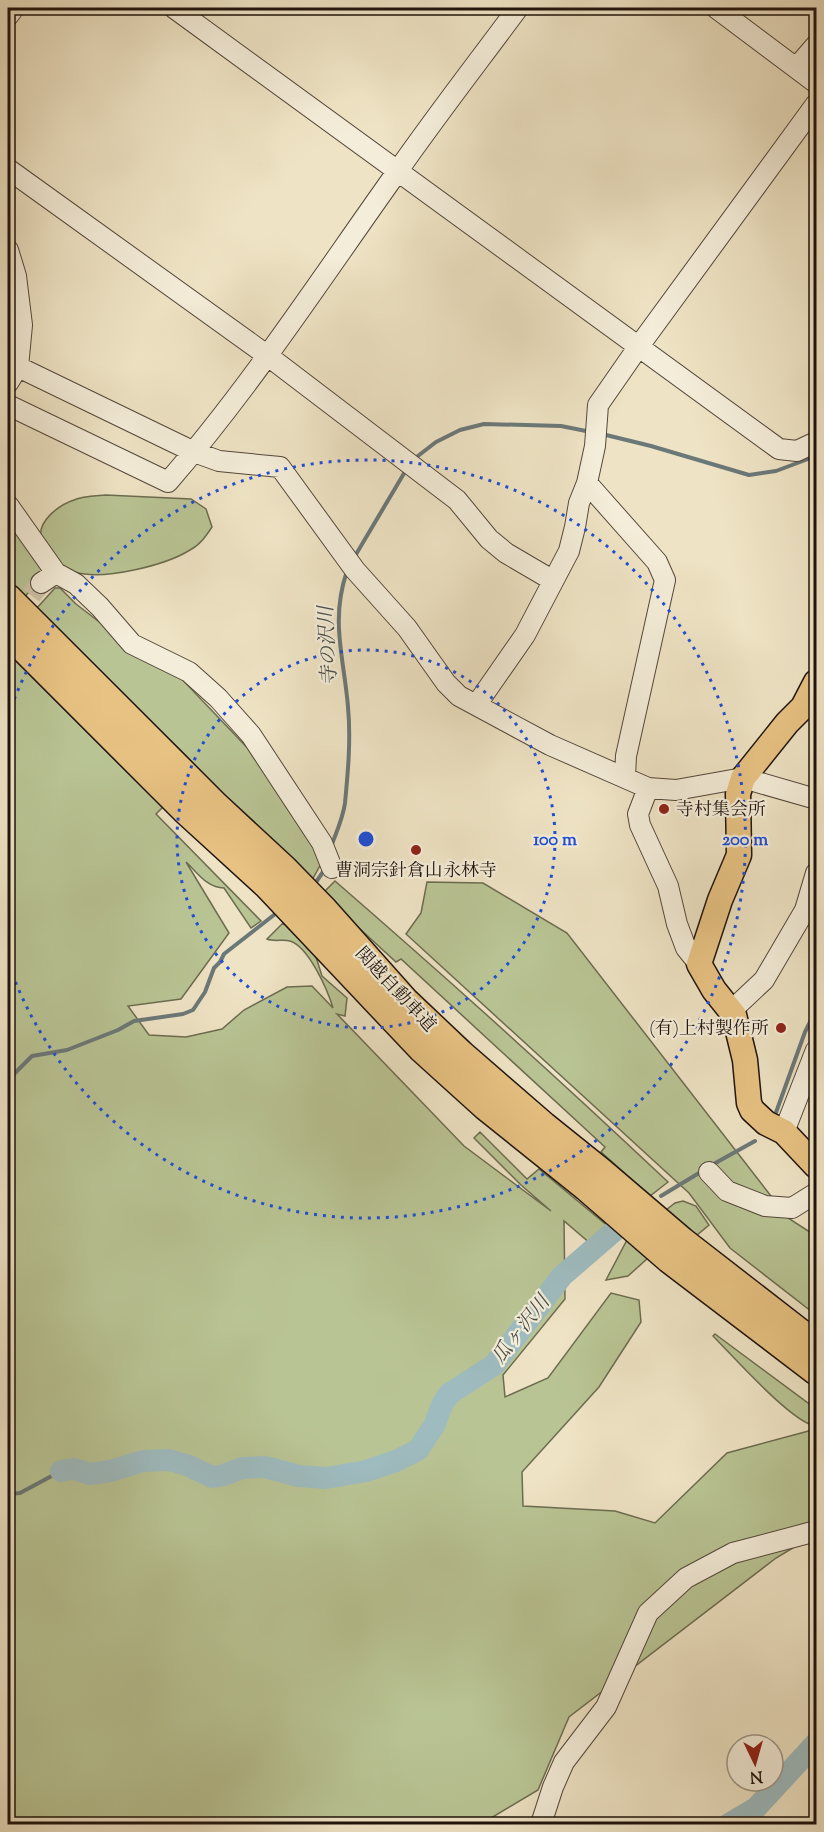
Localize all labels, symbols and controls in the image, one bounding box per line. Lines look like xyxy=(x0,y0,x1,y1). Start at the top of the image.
water label: 寺の沢川 xyxy=(313,603,346,687)
place label: 寺村集会所 xyxy=(676,798,766,824)
marker: 寺村集会所 xyxy=(657,802,671,816)
text: 100 m xyxy=(533,828,577,854)
text: 200 m xyxy=(722,828,768,854)
centre of rings xyxy=(356,829,376,849)
marker: 曹洞宗針倉山永林寺 xyxy=(409,843,423,857)
place label: 曹洞宗針倉山永林寺 xyxy=(335,859,497,885)
street label: 関越自動車道 xyxy=(348,942,441,1039)
place label: (有)上村製作所 xyxy=(649,1017,769,1043)
marker: (有)上村製作所 xyxy=(774,1021,788,1035)
water label: 瓜ヶ沢川 xyxy=(486,1289,559,1371)
north arrow xyxy=(725,1733,785,1793)
text: N xyxy=(749,1763,763,1787)

